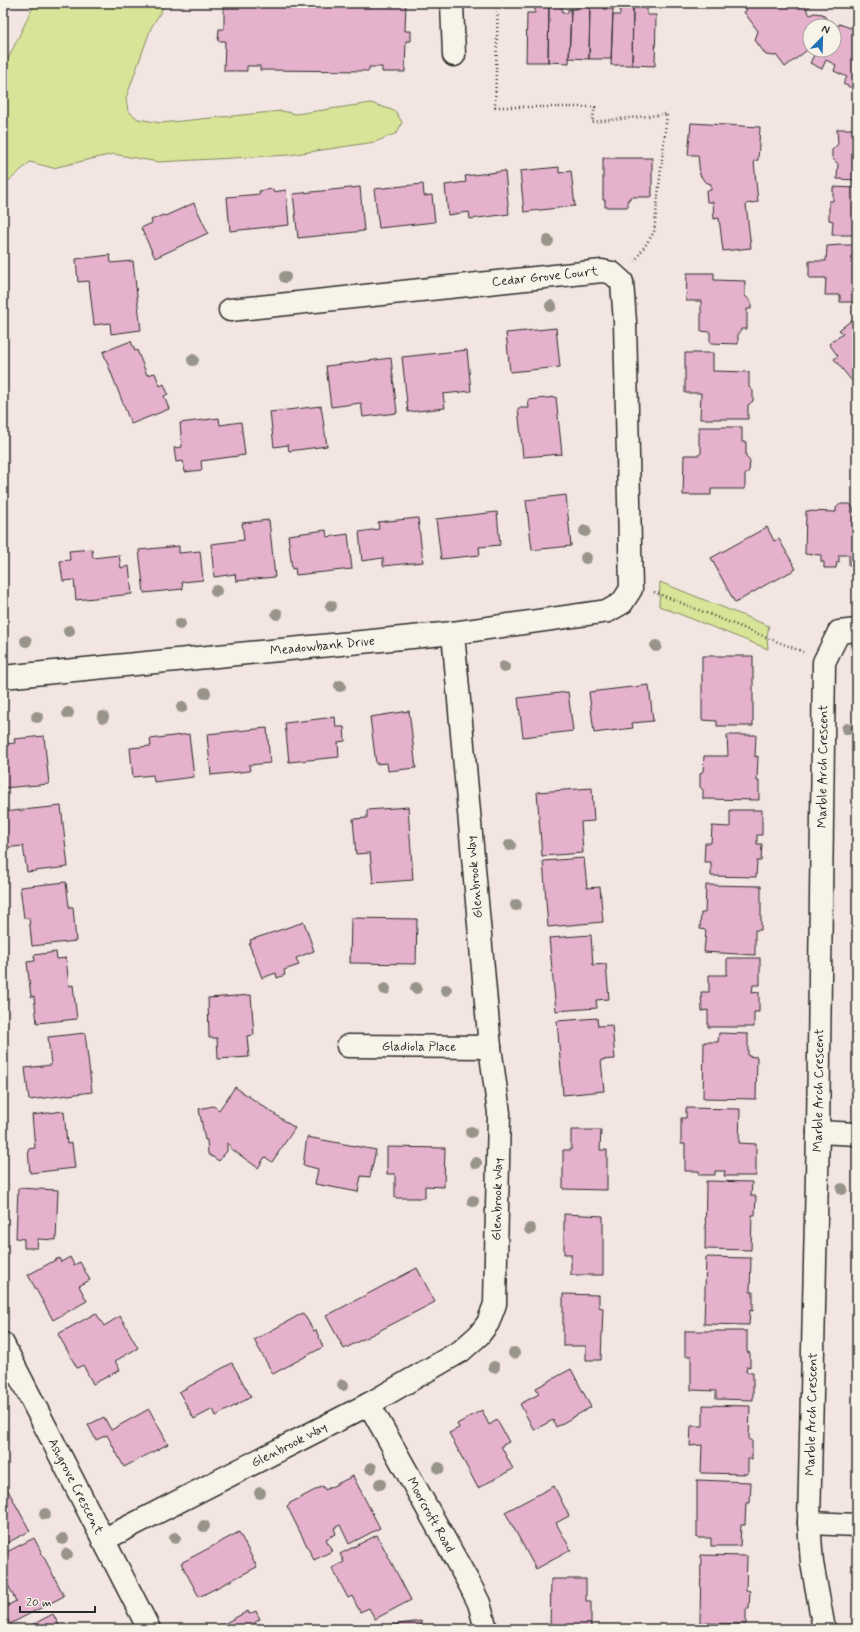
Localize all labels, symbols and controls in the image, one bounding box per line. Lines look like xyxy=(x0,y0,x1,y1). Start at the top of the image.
north arrow xyxy=(802,18,842,58)
text: N xyxy=(819,22,832,38)
street label: Cedar Grove Court xyxy=(491,263,599,291)
street label: Meadowbank Drive xyxy=(269,632,376,659)
street label: Marble Arch Crescent xyxy=(813,704,832,828)
street label: Glenbrook Way xyxy=(463,835,487,919)
street label: Marble Arch Crescent xyxy=(809,1028,828,1152)
street label: Gladiola Place xyxy=(382,1038,456,1055)
street label: Glenbrook Way xyxy=(488,1158,507,1241)
street label: Marble Arch Crescent xyxy=(802,1352,821,1476)
street label: Glenbrook Way xyxy=(248,1418,330,1471)
street label: Ashgrove Crescent xyxy=(44,1435,108,1538)
street label: Moorcroft Road xyxy=(403,1474,459,1556)
scale bar xyxy=(20,1588,95,1614)
text: 20 m xyxy=(26,1595,52,1611)

